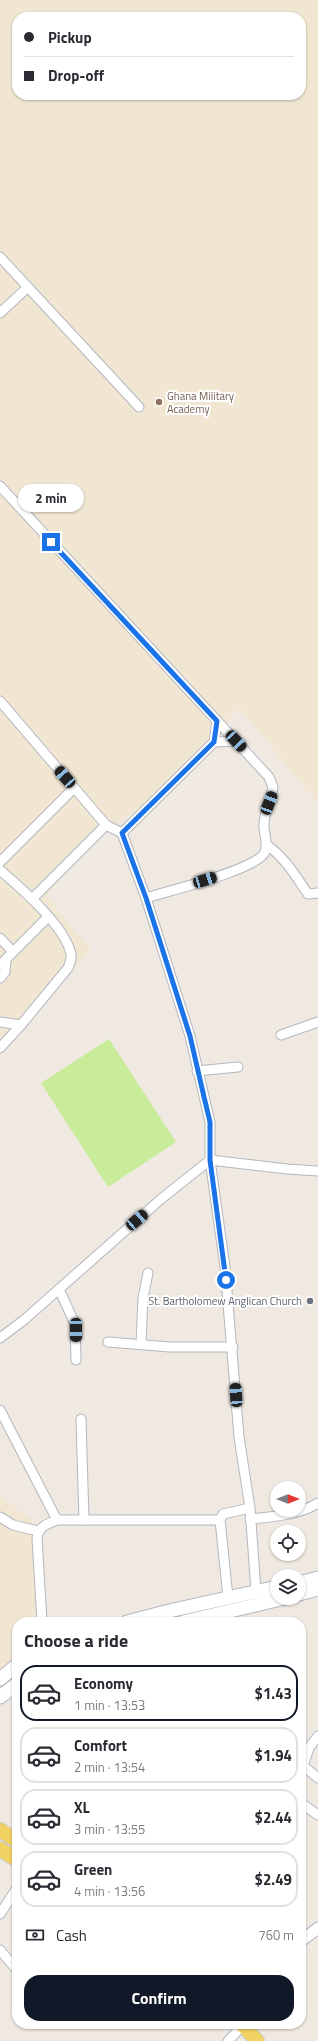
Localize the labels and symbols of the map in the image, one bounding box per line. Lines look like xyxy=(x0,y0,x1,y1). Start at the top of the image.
place label: Ghana Military Academy xyxy=(167,388,235,417)
marker: Ghana Military Academy xyxy=(154,397,164,407)
callout: 2 min xyxy=(18,484,84,512)
route end xyxy=(42,533,60,551)
car xyxy=(223,728,249,754)
car xyxy=(53,764,77,790)
car xyxy=(259,790,279,816)
car xyxy=(192,871,218,889)
car xyxy=(124,1208,150,1232)
route start xyxy=(217,1271,235,1289)
place label: St. Bartholomew Anglican Church xyxy=(148,1293,302,1309)
marker: St. Bartholomew Anglican Church xyxy=(305,1296,315,1306)
car xyxy=(70,1318,82,1342)
car xyxy=(229,1383,243,1407)
north arrow xyxy=(270,1481,306,1517)

